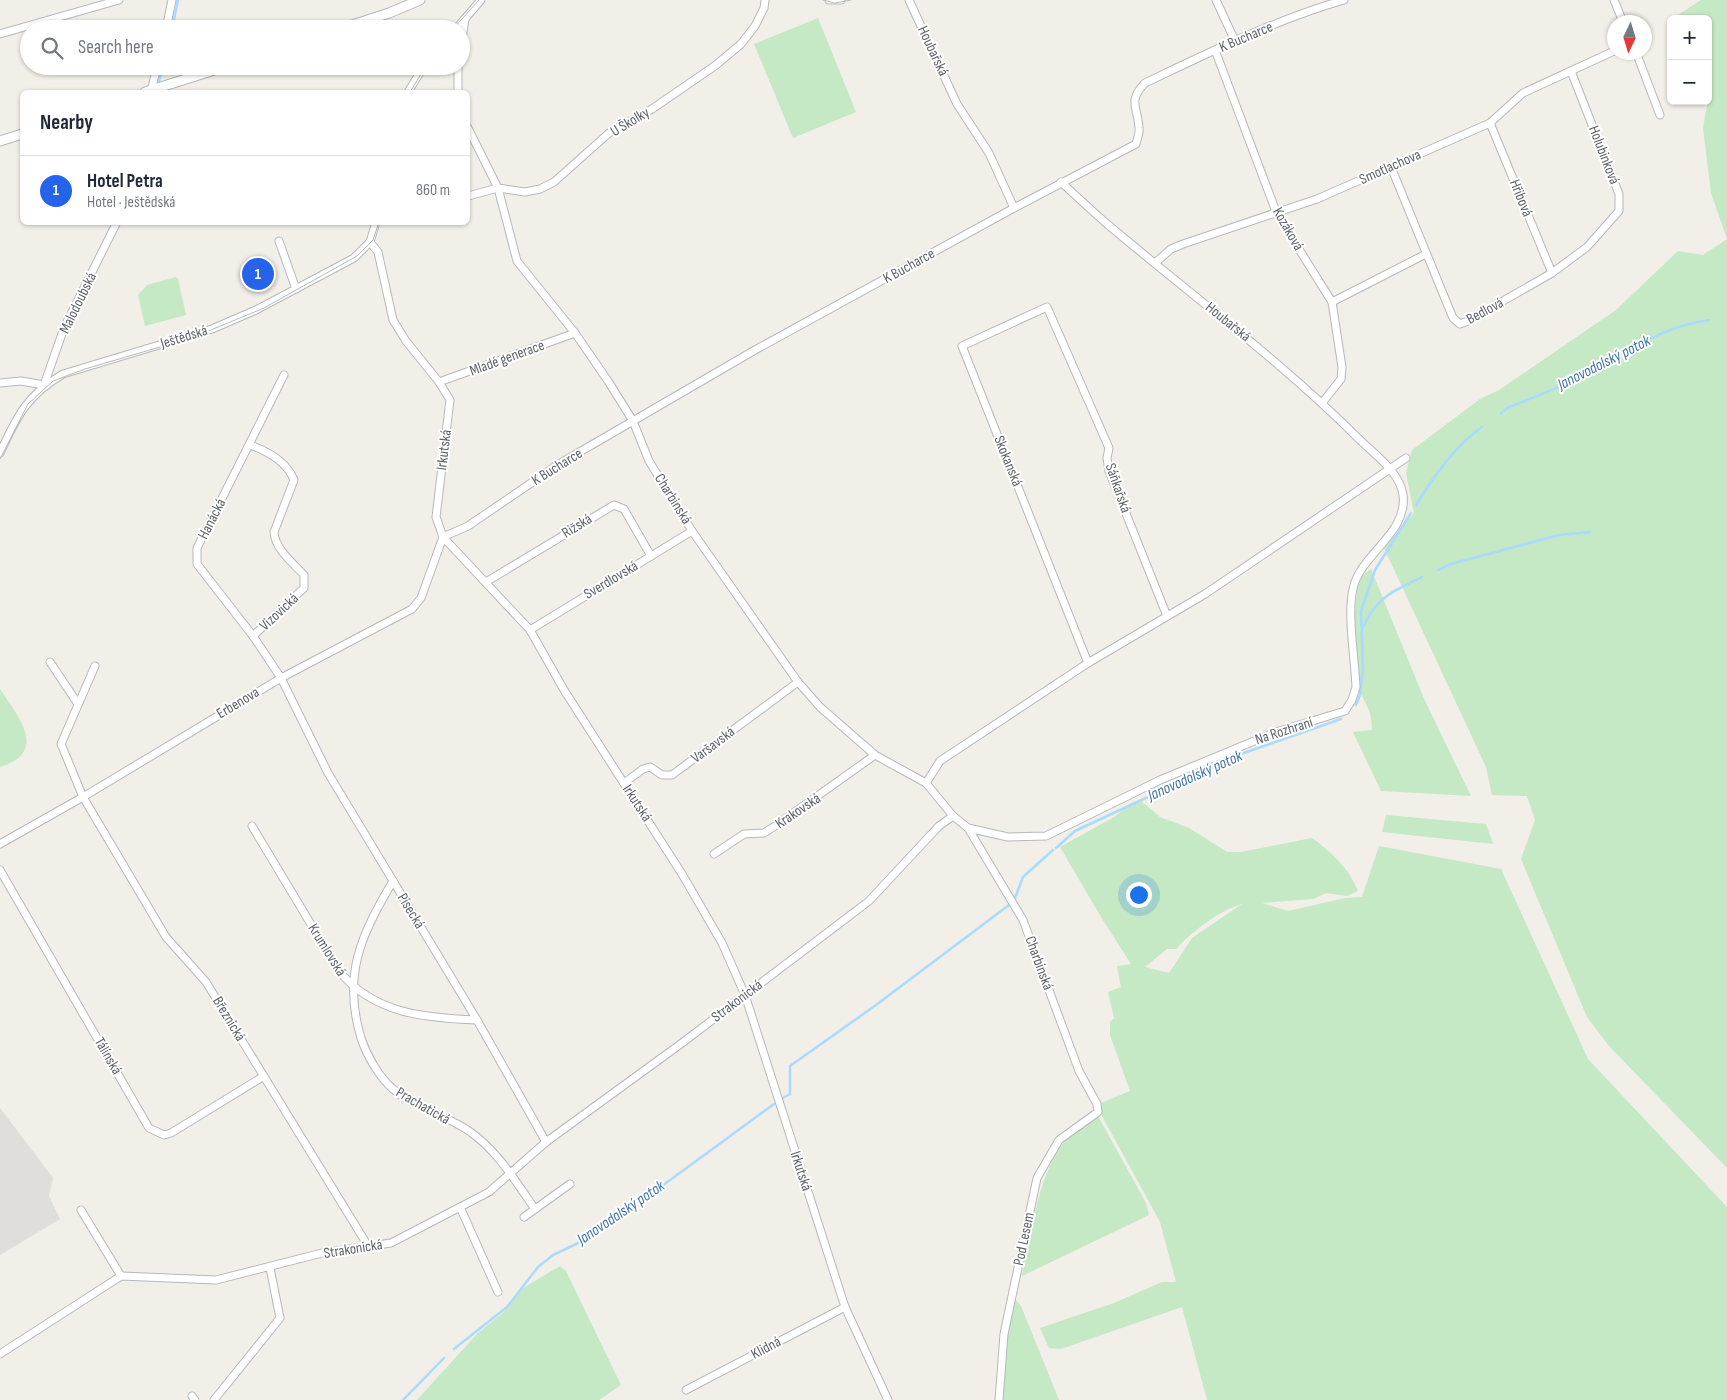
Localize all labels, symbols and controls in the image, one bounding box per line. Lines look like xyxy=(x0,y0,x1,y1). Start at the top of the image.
north arrow xyxy=(1607,15,1652,60)
map controls xyxy=(1667,15,1712,105)
button: + xyxy=(1667,15,1712,60)
street label: K Bucharce xyxy=(1216,17,1276,57)
search box xyxy=(20,20,470,75)
street label: Houbařská xyxy=(913,23,953,79)
icon: search xyxy=(38,34,66,62)
text: Search here xyxy=(78,36,154,59)
button: − xyxy=(1667,60,1712,105)
street label: U Školky xyxy=(607,103,653,141)
text: Nearby xyxy=(40,110,93,135)
street label: Holubinková xyxy=(1584,123,1624,187)
street label: Smotlachova xyxy=(1356,145,1424,189)
text: Hotel Petra xyxy=(87,170,163,193)
street label: Hřibová xyxy=(1505,177,1537,220)
text: 1 xyxy=(53,181,59,200)
text: 860 m xyxy=(416,181,450,200)
text: Hotel · Ještědská xyxy=(87,193,176,212)
street label: Kozáková xyxy=(1268,204,1308,254)
street label: K Bucharce xyxy=(880,244,938,288)
pin: 1 xyxy=(242,255,274,293)
street label: Malodoubská xyxy=(55,269,101,337)
street label: Bedlová xyxy=(1463,293,1507,329)
street label: Houbařská xyxy=(1201,298,1255,346)
street label: Ještědská xyxy=(157,321,210,353)
water label: Janovodolský potok xyxy=(1554,331,1654,395)
street label: Mladé generace xyxy=(467,336,547,380)
street label: Irkutská xyxy=(432,428,456,471)
street label: Skokanská xyxy=(989,433,1027,489)
street label: K Bucharce xyxy=(528,444,586,490)
street label: Sáňkařská xyxy=(1101,461,1135,515)
street label: Charbinská xyxy=(650,470,696,528)
street label: Hanácká xyxy=(194,495,230,543)
street label: Rižská xyxy=(558,509,596,543)
street label: Sverdlovská xyxy=(580,556,642,604)
street label: Vizovická xyxy=(255,589,303,635)
street label: Erbenova xyxy=(213,683,263,723)
street label: Na Rozhraní xyxy=(1253,713,1315,749)
street label: Varšavská xyxy=(687,722,739,768)
water label: Janovodolský potok xyxy=(1144,746,1246,806)
street label: Irkutská xyxy=(618,781,656,825)
street label: Krakovská xyxy=(772,789,825,833)
your location xyxy=(1126,882,1152,908)
street label: Písecká xyxy=(393,890,429,932)
street label: Krumlovská xyxy=(303,920,351,980)
street label: Charbinská xyxy=(1020,933,1058,993)
street label: Strakonická xyxy=(708,975,767,1026)
street label: Březnická xyxy=(208,993,250,1045)
street label: Tálínská xyxy=(90,1034,126,1078)
street label: Prachatická xyxy=(393,1083,454,1129)
street label: Irkutská xyxy=(786,1149,816,1193)
water label: Janovodolský potok xyxy=(573,1176,669,1250)
street label: Pod Lesem xyxy=(1009,1211,1039,1267)
street label: Strakonická xyxy=(322,1235,384,1263)
street label: Klidná xyxy=(748,1332,784,1364)

